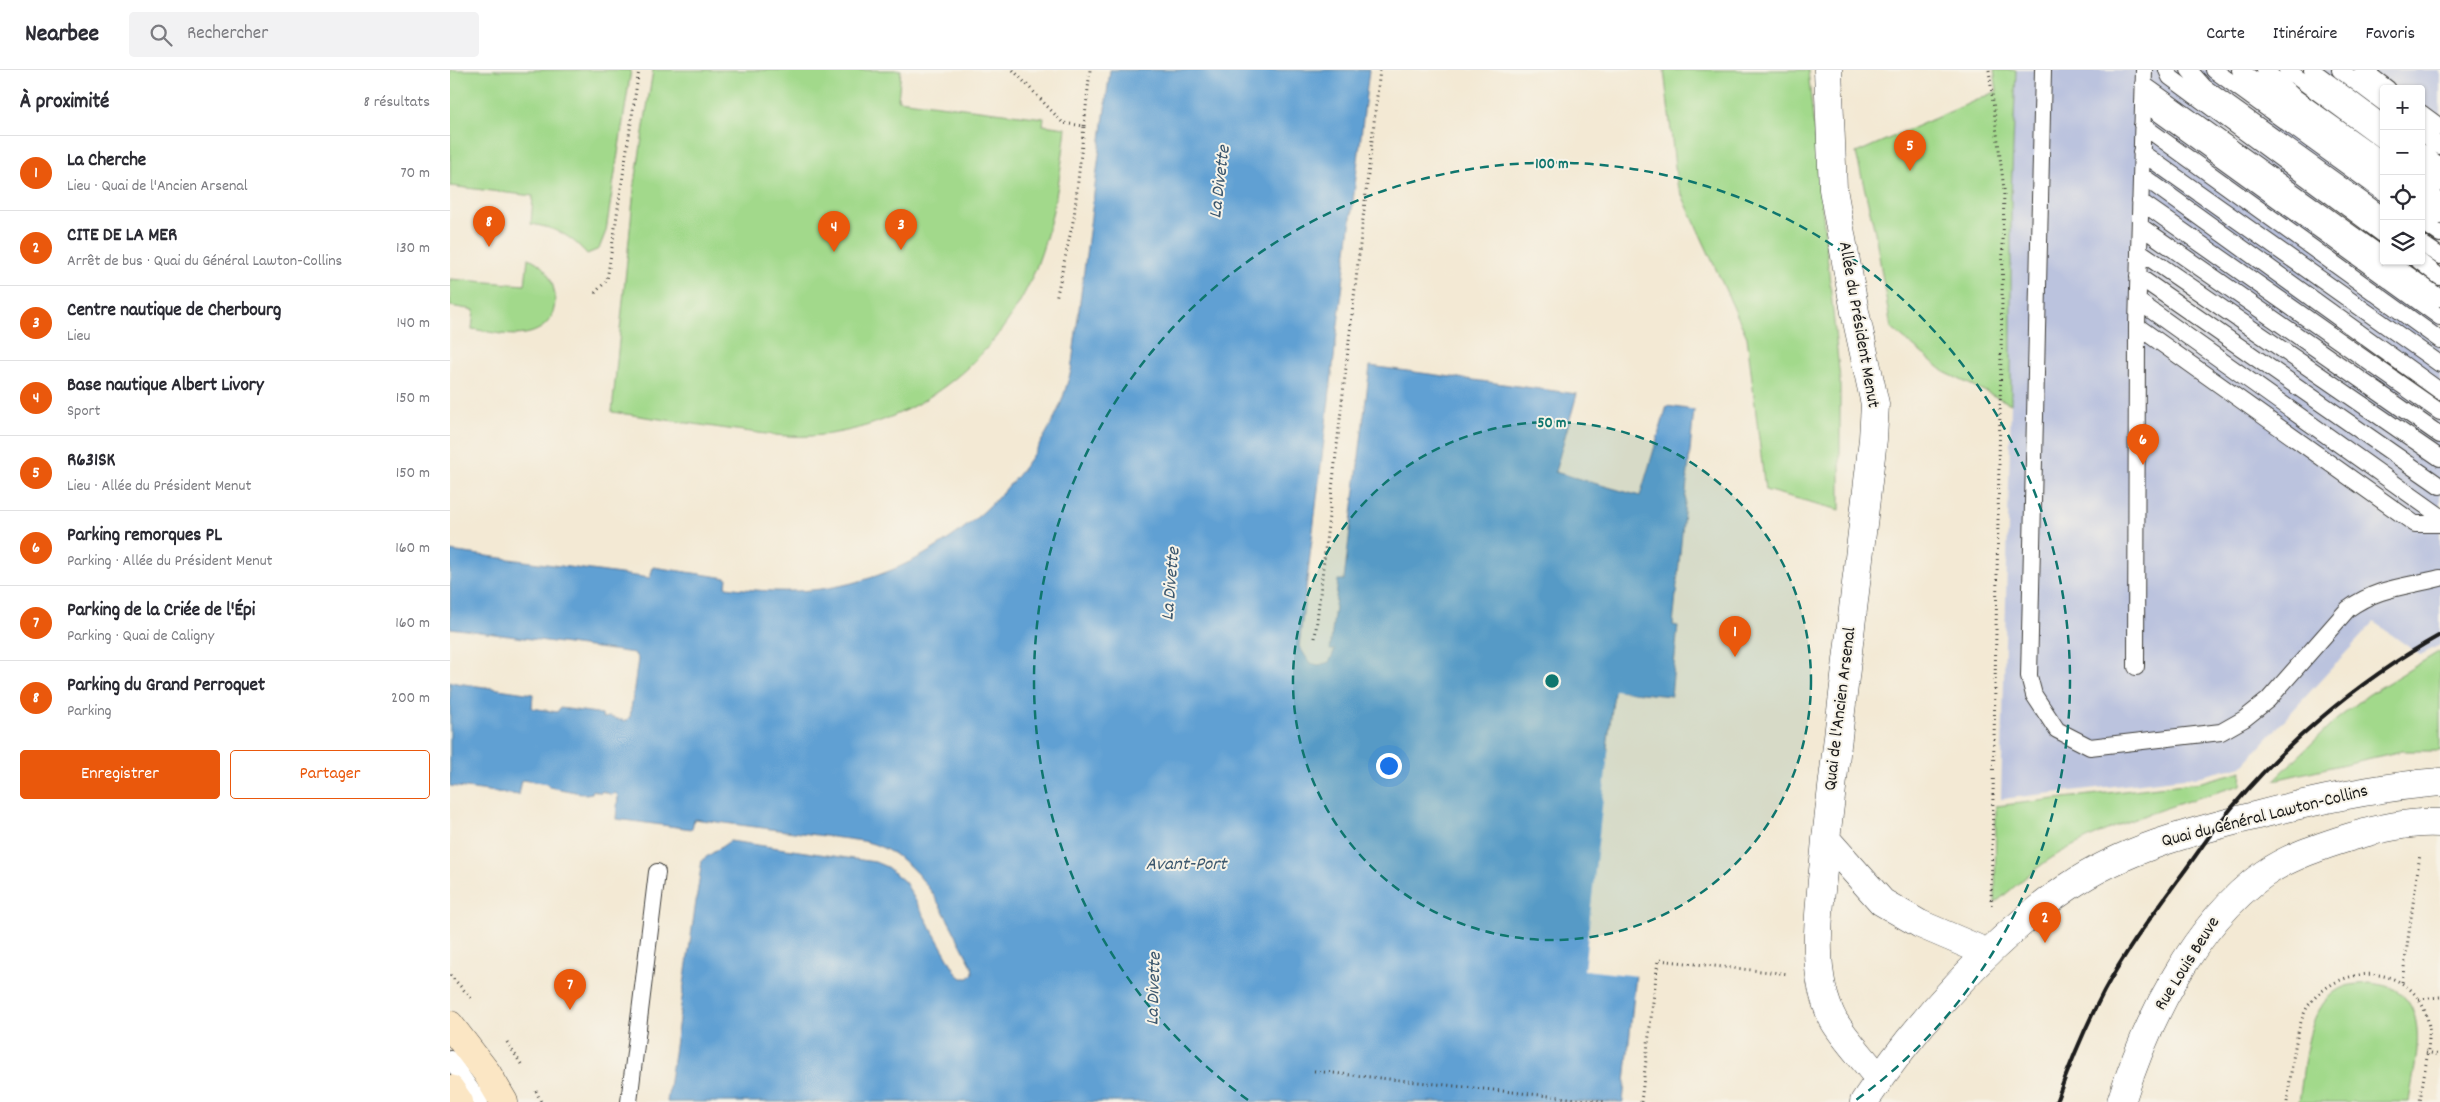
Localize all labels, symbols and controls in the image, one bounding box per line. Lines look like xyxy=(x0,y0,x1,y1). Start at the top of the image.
search box xyxy=(129,12,479,57)
text: Nearbee xyxy=(25,18,99,52)
icon: search xyxy=(147,21,175,49)
text: Rechercher xyxy=(187,21,268,48)
text: Carte xyxy=(2206,22,2245,47)
text: Itinéraire xyxy=(2273,22,2337,47)
text: Favoris xyxy=(2365,22,2415,47)
map controls xyxy=(2380,85,2425,265)
button: + xyxy=(2380,85,2425,130)
text: À proximité xyxy=(20,88,109,118)
text: 8 résultats xyxy=(364,91,430,114)
pin: 5 xyxy=(1894,130,1926,171)
button: − xyxy=(2380,130,2425,175)
water label: La Divette xyxy=(1203,143,1239,220)
text: La Cherche xyxy=(67,148,146,175)
text: 100 m xyxy=(1535,154,1569,176)
text: 1 xyxy=(34,162,38,185)
text: 70 m xyxy=(400,162,430,185)
text: Lieu · Quai de l'Ancien Arsenal xyxy=(67,175,248,198)
button: locate xyxy=(2380,175,2425,220)
pin: 8 xyxy=(473,206,505,247)
pin: 3 xyxy=(885,209,917,250)
pin: 4 xyxy=(818,211,850,252)
button: layers xyxy=(2380,220,2425,265)
text: CITE DE LA MER xyxy=(67,223,177,250)
text: 2 xyxy=(33,237,40,260)
text: 130 m xyxy=(396,237,430,260)
street label: Allée du Président Menut xyxy=(1831,240,1885,411)
text: Arrêt de bus · Quai du Général Lawton-Collins xyxy=(67,250,342,273)
text: Centre nautique de Cherbourg xyxy=(67,298,281,325)
text: 3 xyxy=(32,312,40,335)
text: 140 m xyxy=(396,312,430,335)
text: Lieu xyxy=(67,325,90,348)
text: Base nautique Albert Livory xyxy=(67,373,264,400)
text: 4 xyxy=(33,387,39,410)
text: 150 m xyxy=(396,387,430,410)
text: Sport xyxy=(67,400,100,423)
text: 50 m xyxy=(1538,413,1566,435)
pin: 6 xyxy=(2127,424,2159,465)
text: R631SK xyxy=(67,448,115,475)
text: 5 xyxy=(32,462,40,485)
text: 150 m xyxy=(396,462,430,485)
text: Lieu · Allée du Président Menut xyxy=(67,475,251,498)
text: Parking remorques PL xyxy=(67,523,222,550)
text: 6 xyxy=(32,537,40,560)
text: 160 m xyxy=(395,537,430,560)
water label: La Divette xyxy=(1155,545,1189,622)
text: Parking · Allée du Président Menut xyxy=(67,550,272,573)
text: Parking de la Criée de l'Épi xyxy=(67,598,255,625)
text: 7 xyxy=(33,612,39,635)
text: 160 m xyxy=(395,612,430,635)
pin: 1 xyxy=(1719,616,1751,657)
text: Parking · Quai de Caligny xyxy=(67,625,214,648)
street label: Quai de l'Ancien Arsenal xyxy=(1819,625,1864,792)
centre of rings xyxy=(1543,672,1561,690)
text: Parking du Grand Perroquet xyxy=(67,673,265,700)
text: 8 xyxy=(33,687,39,710)
text: 200 m xyxy=(391,687,430,710)
text: Parking xyxy=(67,700,112,723)
button: Enregistrer xyxy=(20,750,220,799)
button: Partager xyxy=(230,750,430,799)
your location xyxy=(1376,753,1402,779)
street label: Quai du Général Lawton-Collins xyxy=(2159,779,2371,855)
water label: Avant-Port xyxy=(1146,852,1228,879)
pin: 2 xyxy=(2029,902,2061,943)
street label: Rue Louis Beuve xyxy=(2149,912,2227,1016)
water label: La Divette xyxy=(1140,950,1170,1026)
pin: 7 xyxy=(554,969,586,1010)

